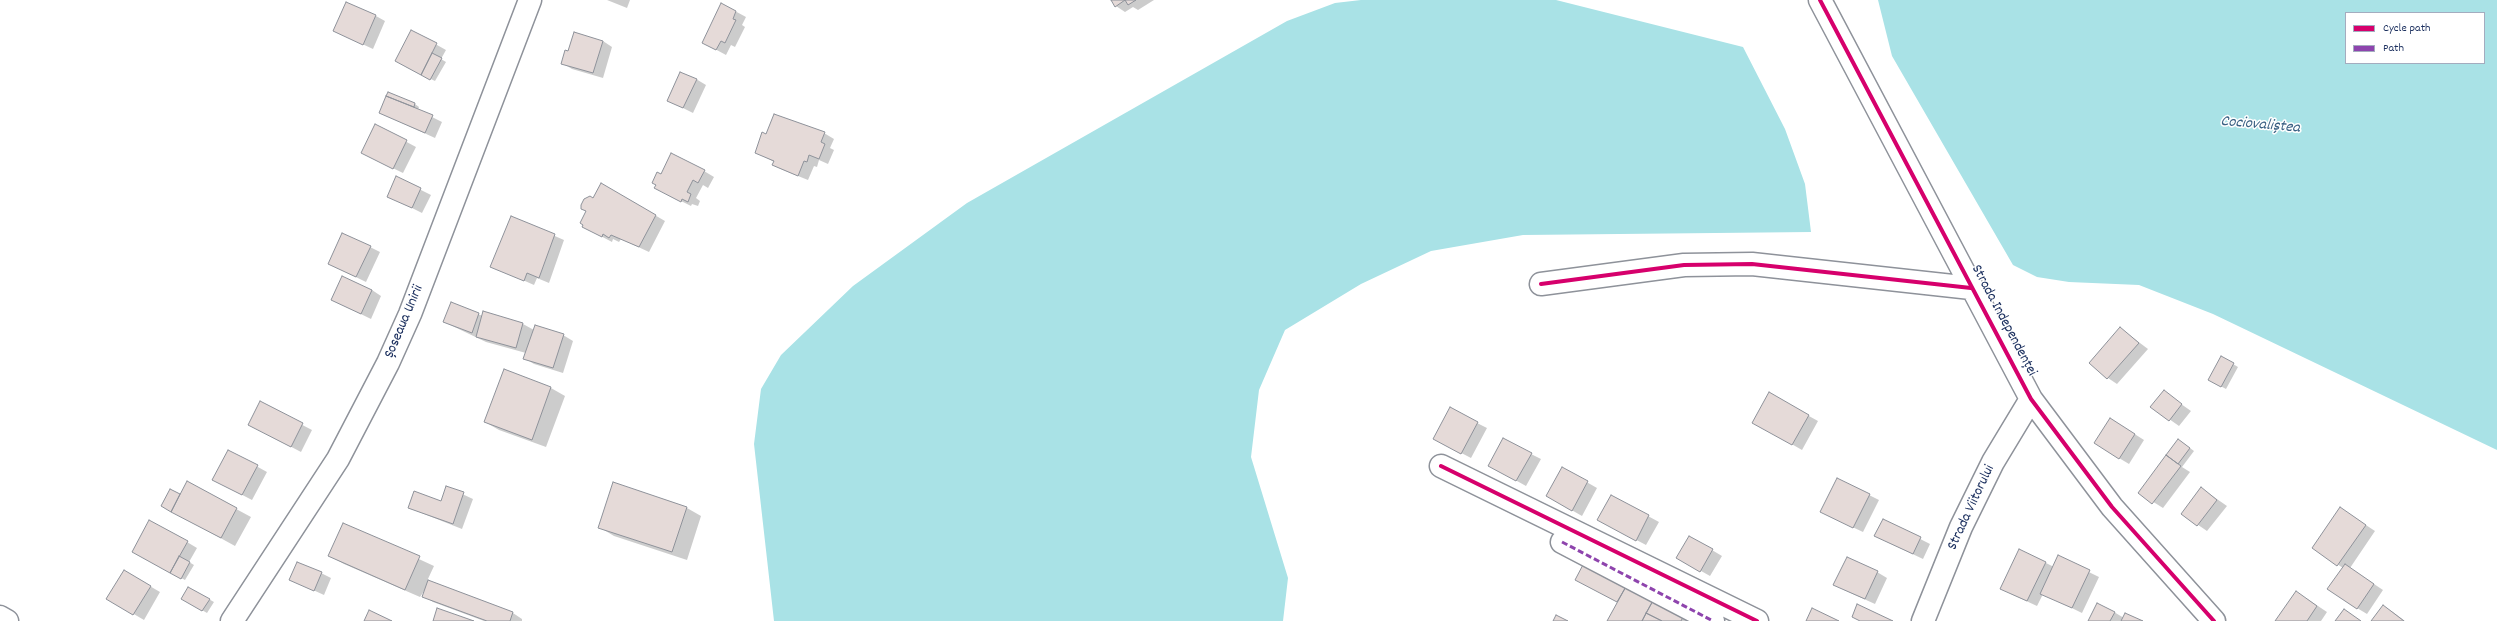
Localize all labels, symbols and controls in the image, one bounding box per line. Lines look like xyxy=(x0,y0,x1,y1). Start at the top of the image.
legend xyxy=(2345,12,2485,64)
text: Cycle path xyxy=(2383,20,2431,37)
text: Path xyxy=(2383,40,2404,57)
water label: Cociovaliștea xyxy=(2220,113,2300,139)
street label: Strada Independenței xyxy=(1966,262,2040,380)
street label: Șoseaua Unirii xyxy=(382,283,428,361)
street label: Strada Viitorului xyxy=(1944,463,2000,553)

